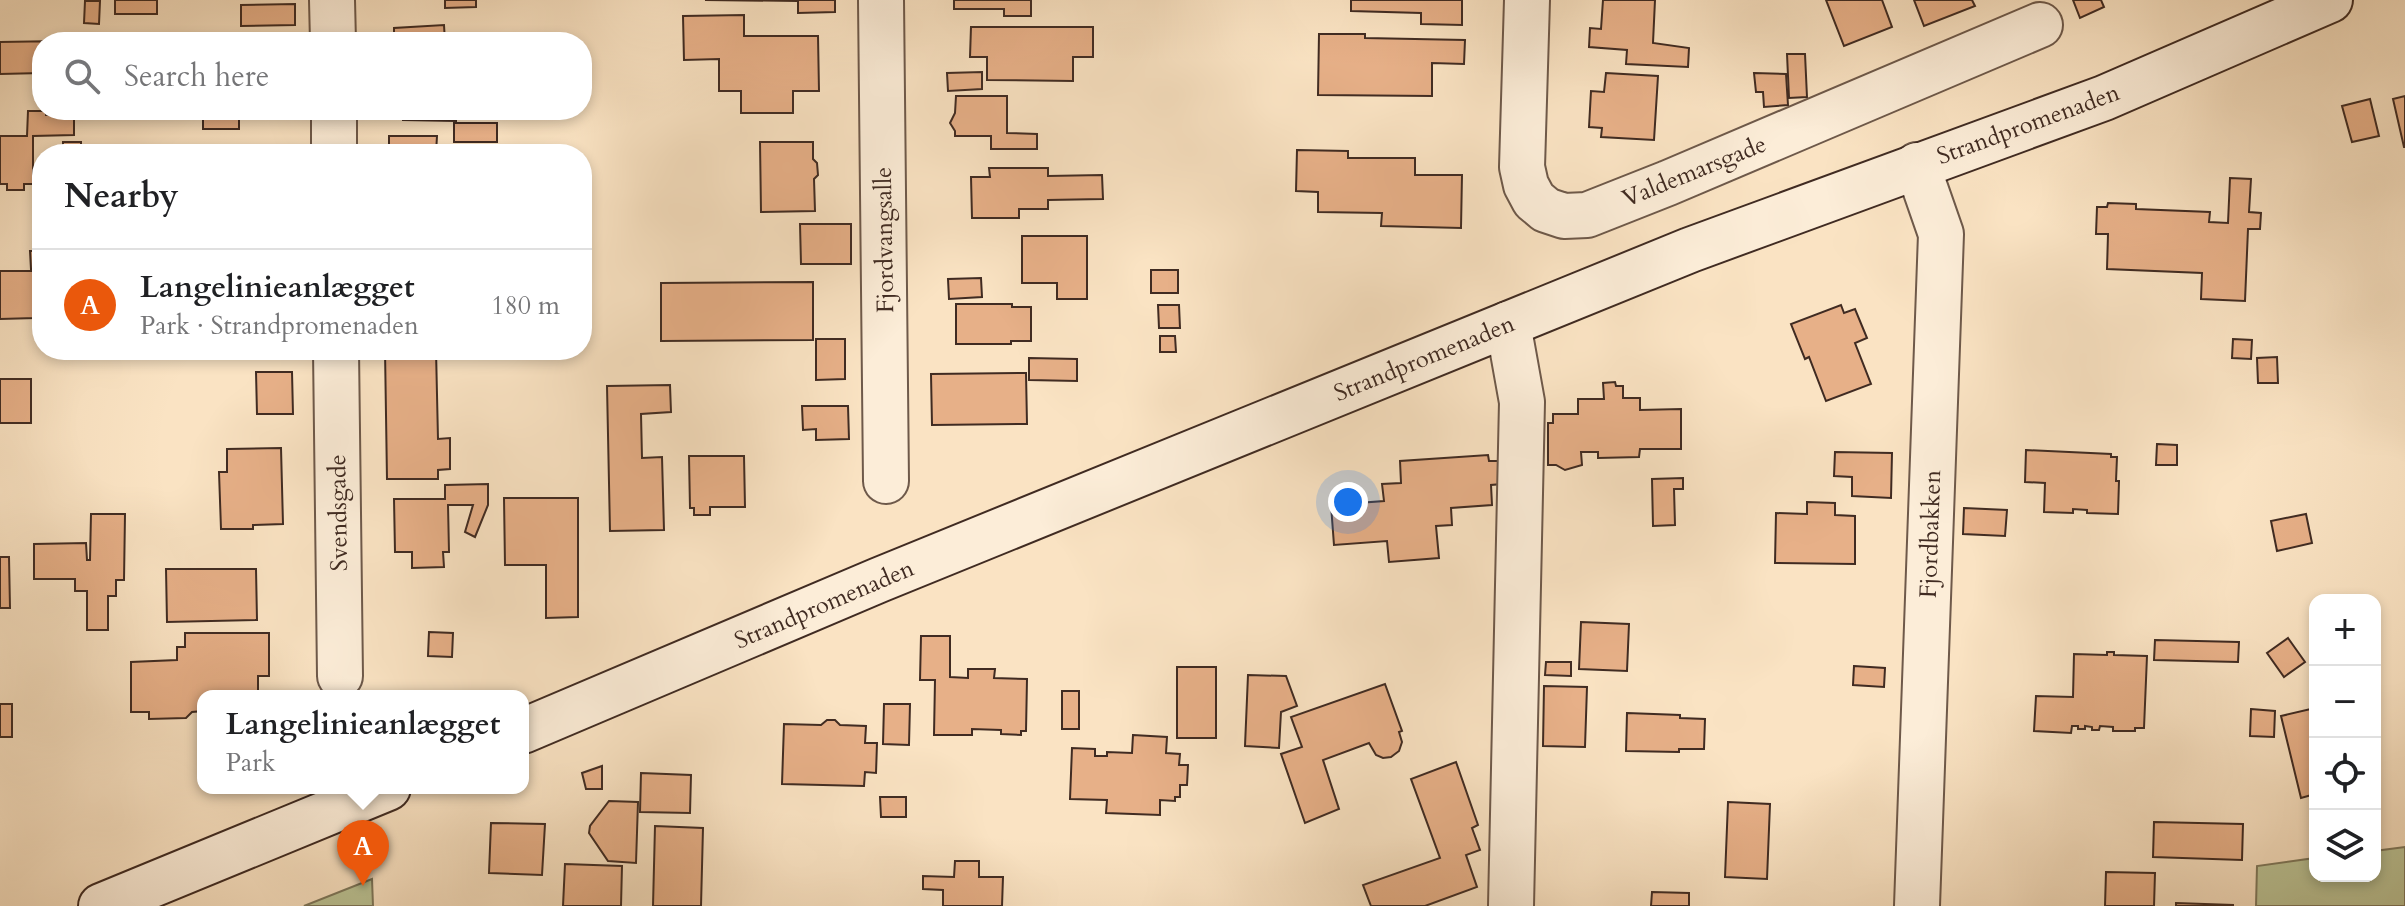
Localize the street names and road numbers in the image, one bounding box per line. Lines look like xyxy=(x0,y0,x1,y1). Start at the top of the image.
street label: Strandpromenaden xyxy=(1932,76,2124,173)
street label: Valdemarsgade xyxy=(1617,128,1771,215)
street label: Fjordvangsalle xyxy=(867,167,902,313)
street label: Strandpromenaden xyxy=(1329,307,1520,410)
street label: Svendsgade xyxy=(321,454,356,572)
street label: Fjordbakken xyxy=(1912,469,1949,599)
street label: Strandpromenaden xyxy=(729,552,919,657)

